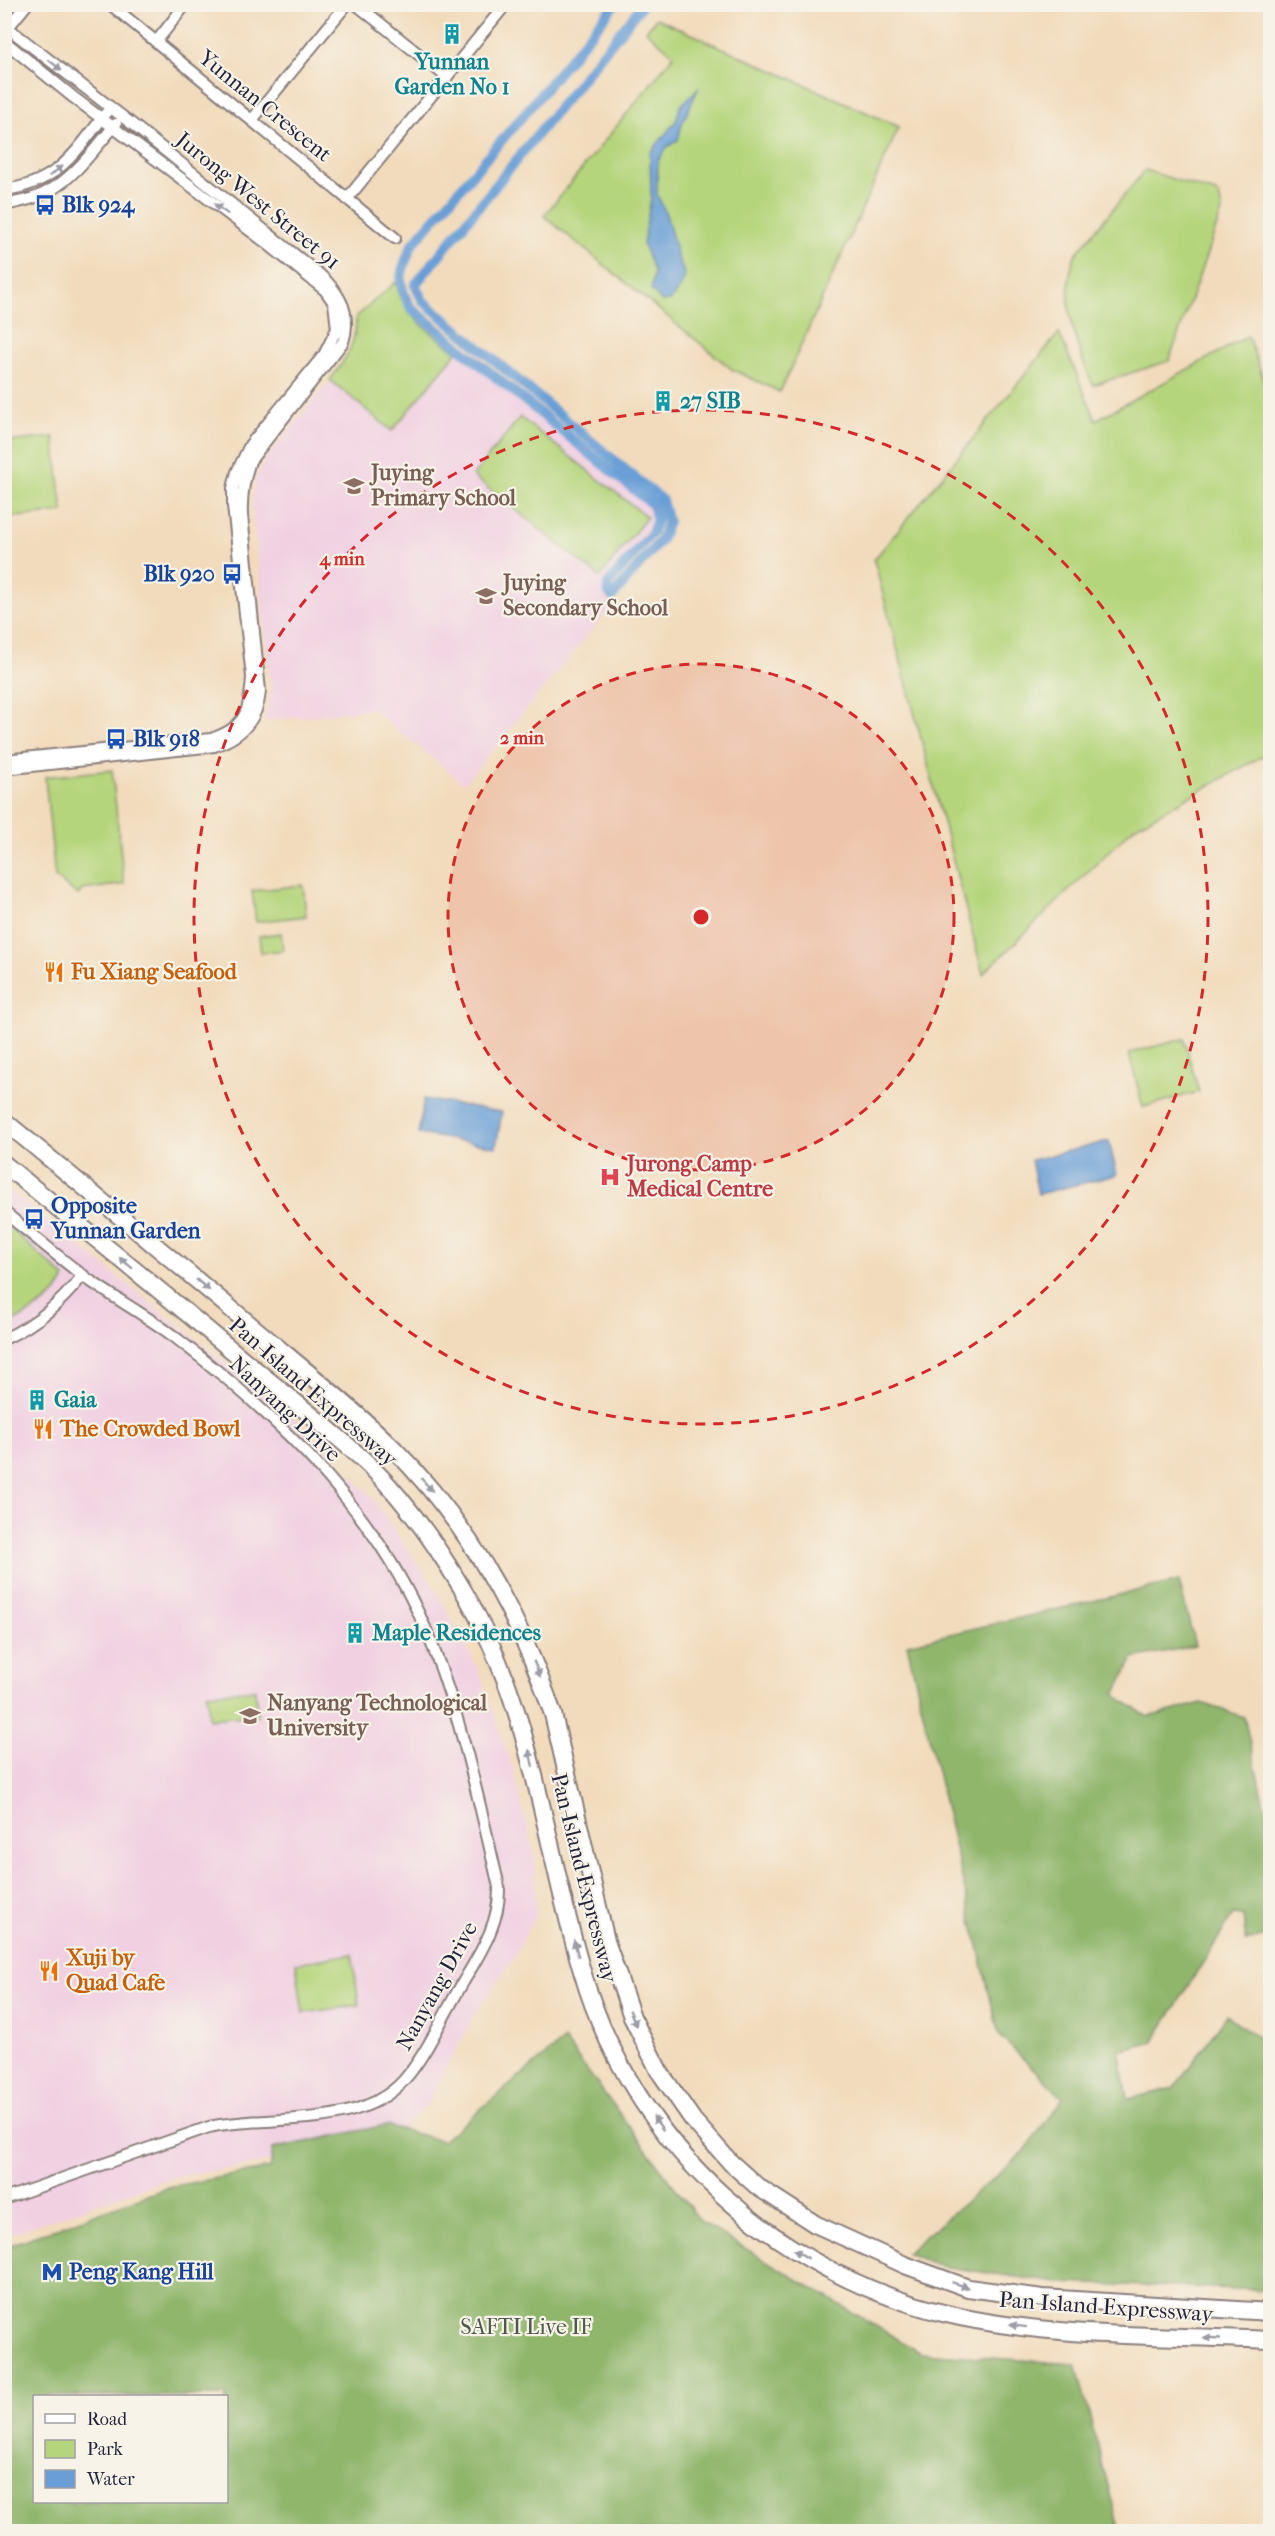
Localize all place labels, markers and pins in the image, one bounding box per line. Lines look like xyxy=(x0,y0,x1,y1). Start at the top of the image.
building icon: Yunnan Garden No 1 xyxy=(440,22,464,46)
place label: Yunnan Garden No 1 xyxy=(394,49,510,100)
place label: Blk 924 xyxy=(62,192,135,218)
bus stop icon: Blk 924 xyxy=(33,193,57,217)
place label: 27 SIB xyxy=(680,388,741,414)
building icon: 27 SIB xyxy=(651,389,675,413)
place label: Juying Primary School xyxy=(369,460,517,511)
school or university icon: Juying Primary School xyxy=(342,474,366,498)
place label: Blk 920 xyxy=(144,561,215,587)
bus stop icon: Blk 920 xyxy=(220,562,244,586)
place label: Juying Secondary School xyxy=(501,570,669,621)
school or university icon: Juying Secondary School xyxy=(474,584,498,608)
place label: Blk 918 xyxy=(133,726,200,752)
bus stop icon: Blk 918 xyxy=(104,727,128,751)
centre of rings xyxy=(691,907,711,927)
place label: Fu Xiang Seafood xyxy=(70,959,238,985)
restaurant icon: Fu Xiang Seafood xyxy=(42,960,66,984)
place label: Jurong Camp Medical Centre xyxy=(625,1151,773,1202)
hospital icon: Jurong Camp Medical Centre xyxy=(598,1165,622,1189)
place label: Opposite Yunnan Garden xyxy=(50,1193,201,1244)
bus stop icon: Opposite Yunnan Garden xyxy=(22,1207,46,1231)
place label: Gaia xyxy=(54,1387,97,1413)
building icon: Gaia xyxy=(25,1388,49,1412)
place label: The Crowded Bowl xyxy=(59,1416,241,1442)
restaurant icon: The Crowded Bowl xyxy=(31,1417,55,1441)
place label: Maple Residences xyxy=(371,1620,541,1646)
building icon: Maple Residences xyxy=(343,1621,367,1645)
place label: Nanyang Technological University xyxy=(266,1690,488,1741)
school or university icon: Nanyang Technological University xyxy=(238,1704,262,1728)
place label: Xuji by Quad Cafe xyxy=(65,1945,165,1996)
restaurant icon: Xuji by Quad Cafe xyxy=(37,1959,61,1983)
place label: Peng Kang Hill xyxy=(69,2259,215,2285)
metro station icon: Peng Kang Hill xyxy=(40,2260,64,2284)

